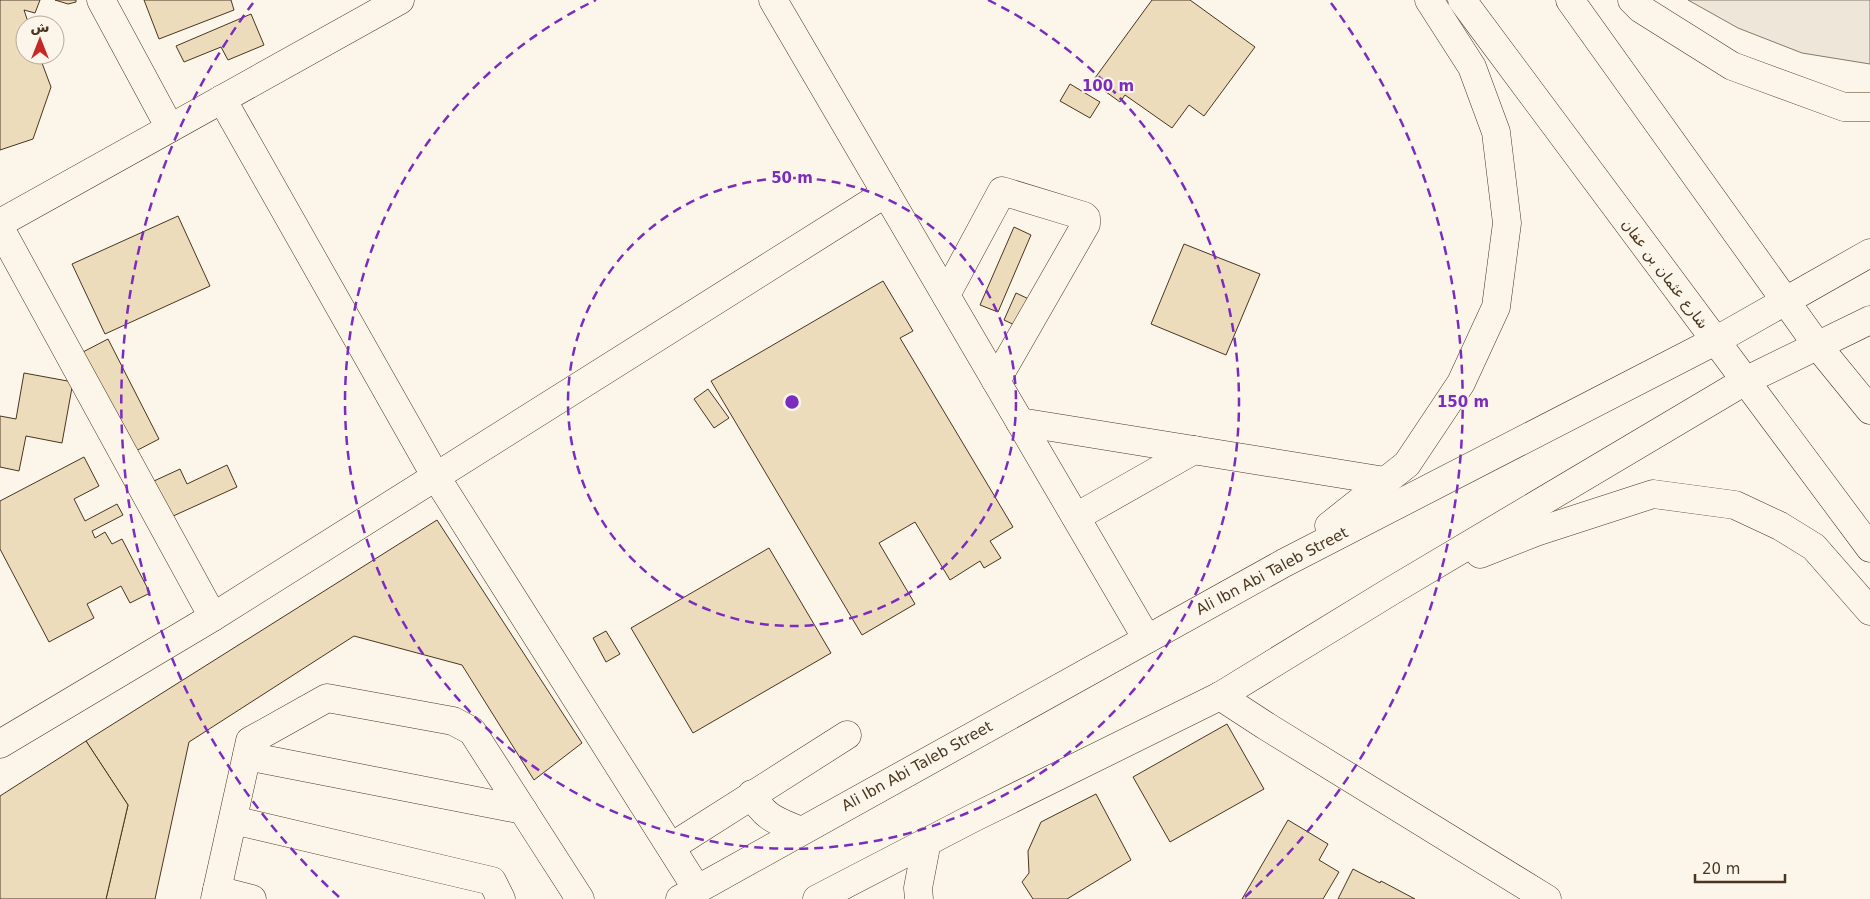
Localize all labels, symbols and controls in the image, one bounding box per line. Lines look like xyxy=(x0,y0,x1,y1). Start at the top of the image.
north arrow xyxy=(15,15,65,65)
text: ش xyxy=(30,19,50,35)
text: 100 m xyxy=(1082,77,1134,95)
text: 50 m xyxy=(771,169,813,187)
street label: شارع عثمان بن عفان xyxy=(1618,215,1712,333)
centre of rings xyxy=(783,393,801,411)
text: 150 m xyxy=(1437,393,1489,411)
street label: Ali Ibn Abi Taleb Street xyxy=(1193,523,1351,619)
street label: Ali Ibn Abi Taleb Street xyxy=(839,717,996,815)
scale bar xyxy=(1695,852,1785,884)
text: 20 m xyxy=(1702,860,1740,878)

